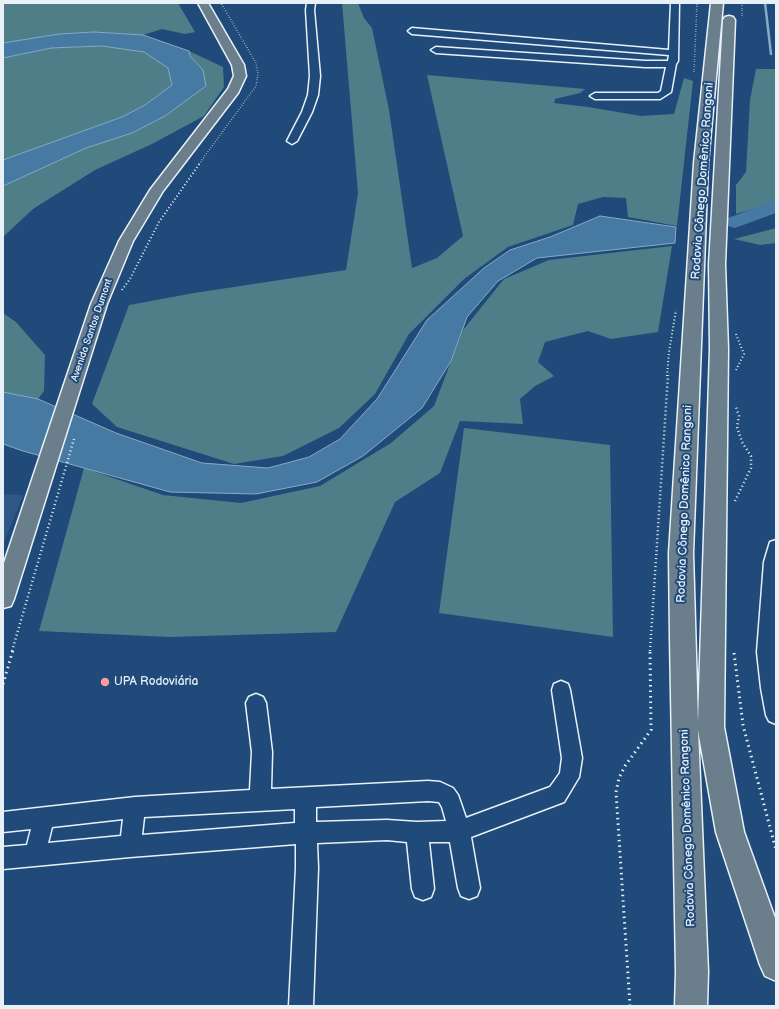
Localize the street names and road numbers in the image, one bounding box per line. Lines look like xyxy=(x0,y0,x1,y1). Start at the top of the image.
street label: Rodovia Cônego Domênico Rangoni xyxy=(689,82,717,280)
street label: Avenida Santos Dumont xyxy=(69,277,115,383)
street label: Rodovia Cônego Domênico Rangoni xyxy=(674,405,696,603)
street label: Rodovia Cônego Domênico Rangoni xyxy=(677,729,699,927)

